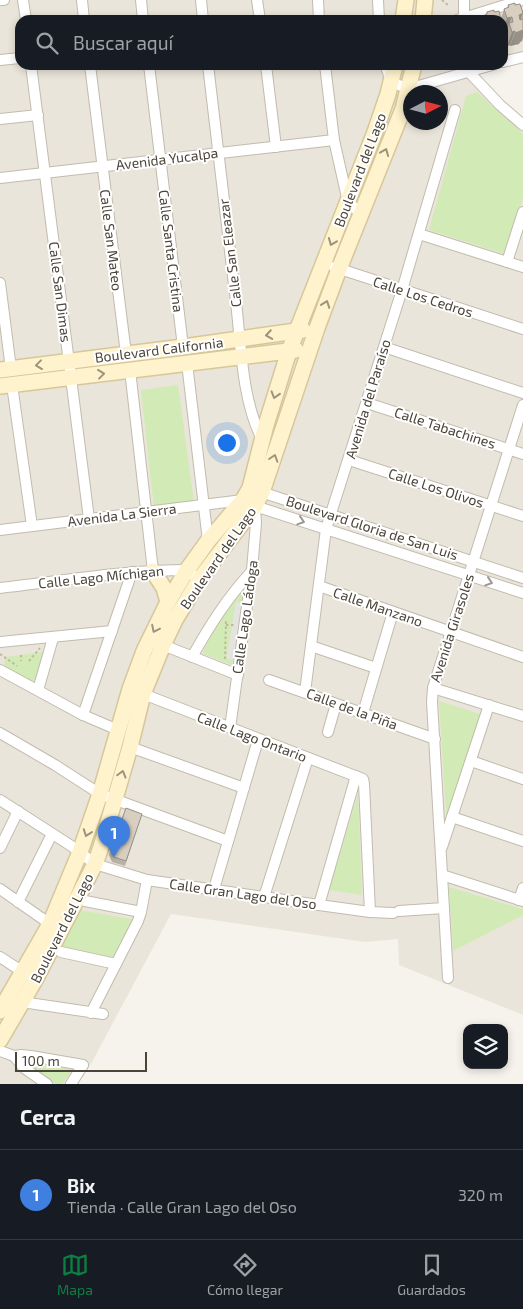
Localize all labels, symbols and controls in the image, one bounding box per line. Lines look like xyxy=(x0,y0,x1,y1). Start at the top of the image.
search box xyxy=(15,15,508,70)
icon: search xyxy=(33,29,61,57)
text: Buscar aquí xyxy=(73,31,173,54)
north arrow xyxy=(403,85,448,130)
street label: Boulevard del Lago xyxy=(330,110,389,229)
street label: Avenida Yucalpa xyxy=(115,144,219,173)
one-way arrow xyxy=(379,149,389,157)
street label: Calle San Mateo xyxy=(97,188,126,292)
street label: Calle Santa Cristina xyxy=(156,189,187,313)
street label: Calle San Eleazar xyxy=(214,198,245,308)
one-way arrow xyxy=(327,238,337,246)
street label: Calle San Dimas xyxy=(46,241,75,343)
street label: Calle Los Cedros xyxy=(371,272,475,321)
one-way arrow xyxy=(320,300,330,309)
one-way arrow xyxy=(265,330,273,340)
street label: Boulevard California xyxy=(94,333,224,366)
street label: Avenida del Paraíso xyxy=(341,337,394,461)
one-way arrow xyxy=(34,359,42,370)
one-way arrow xyxy=(97,369,105,380)
one-way arrow xyxy=(271,390,281,398)
street label: Calle Tabachines xyxy=(392,403,498,452)
your location xyxy=(214,430,240,456)
one-way arrow xyxy=(268,454,278,462)
street label: Calle Los Olivos xyxy=(386,464,486,511)
street label: Boulevard Gloria de San Luis xyxy=(284,492,460,563)
street label: Avenida La Sierra xyxy=(67,499,177,530)
street label: Boulevard del Lago xyxy=(176,503,259,612)
one-way arrow xyxy=(297,515,305,525)
street label: Calle Lago Ládoga xyxy=(228,559,261,675)
street label: Calle Lago Míchigan xyxy=(37,561,165,592)
street label: Avenida Girasoles xyxy=(426,571,477,684)
one-way arrow xyxy=(484,576,493,586)
street label: Calle Manzano xyxy=(331,583,425,630)
one-way arrow xyxy=(151,624,161,633)
street label: Calle de la Piña xyxy=(304,684,400,733)
street label: Calle Lago Ontario xyxy=(195,708,309,765)
one-way arrow xyxy=(117,771,127,779)
pin: 1 xyxy=(98,816,130,857)
one-way arrow xyxy=(83,828,93,837)
street label: Boulevard del Lago xyxy=(27,870,97,986)
street label: Calle Gran Lago del Oso xyxy=(168,875,318,912)
map controls xyxy=(463,1024,508,1069)
button: layers xyxy=(463,1024,508,1069)
scale bar xyxy=(15,1049,148,1072)
text: 100 m xyxy=(22,1052,60,1069)
text: Cerca xyxy=(20,1104,76,1129)
text: Bix xyxy=(67,1174,95,1197)
text: 1 xyxy=(33,1185,39,1204)
text: 320 m xyxy=(458,1185,503,1204)
text: Tienda · Calle Gran Lago del Oso xyxy=(67,1197,297,1216)
tab: Mapa xyxy=(57,1251,93,1298)
tab: Cómo llegar xyxy=(207,1251,283,1298)
tab: Guardados xyxy=(397,1251,466,1298)

